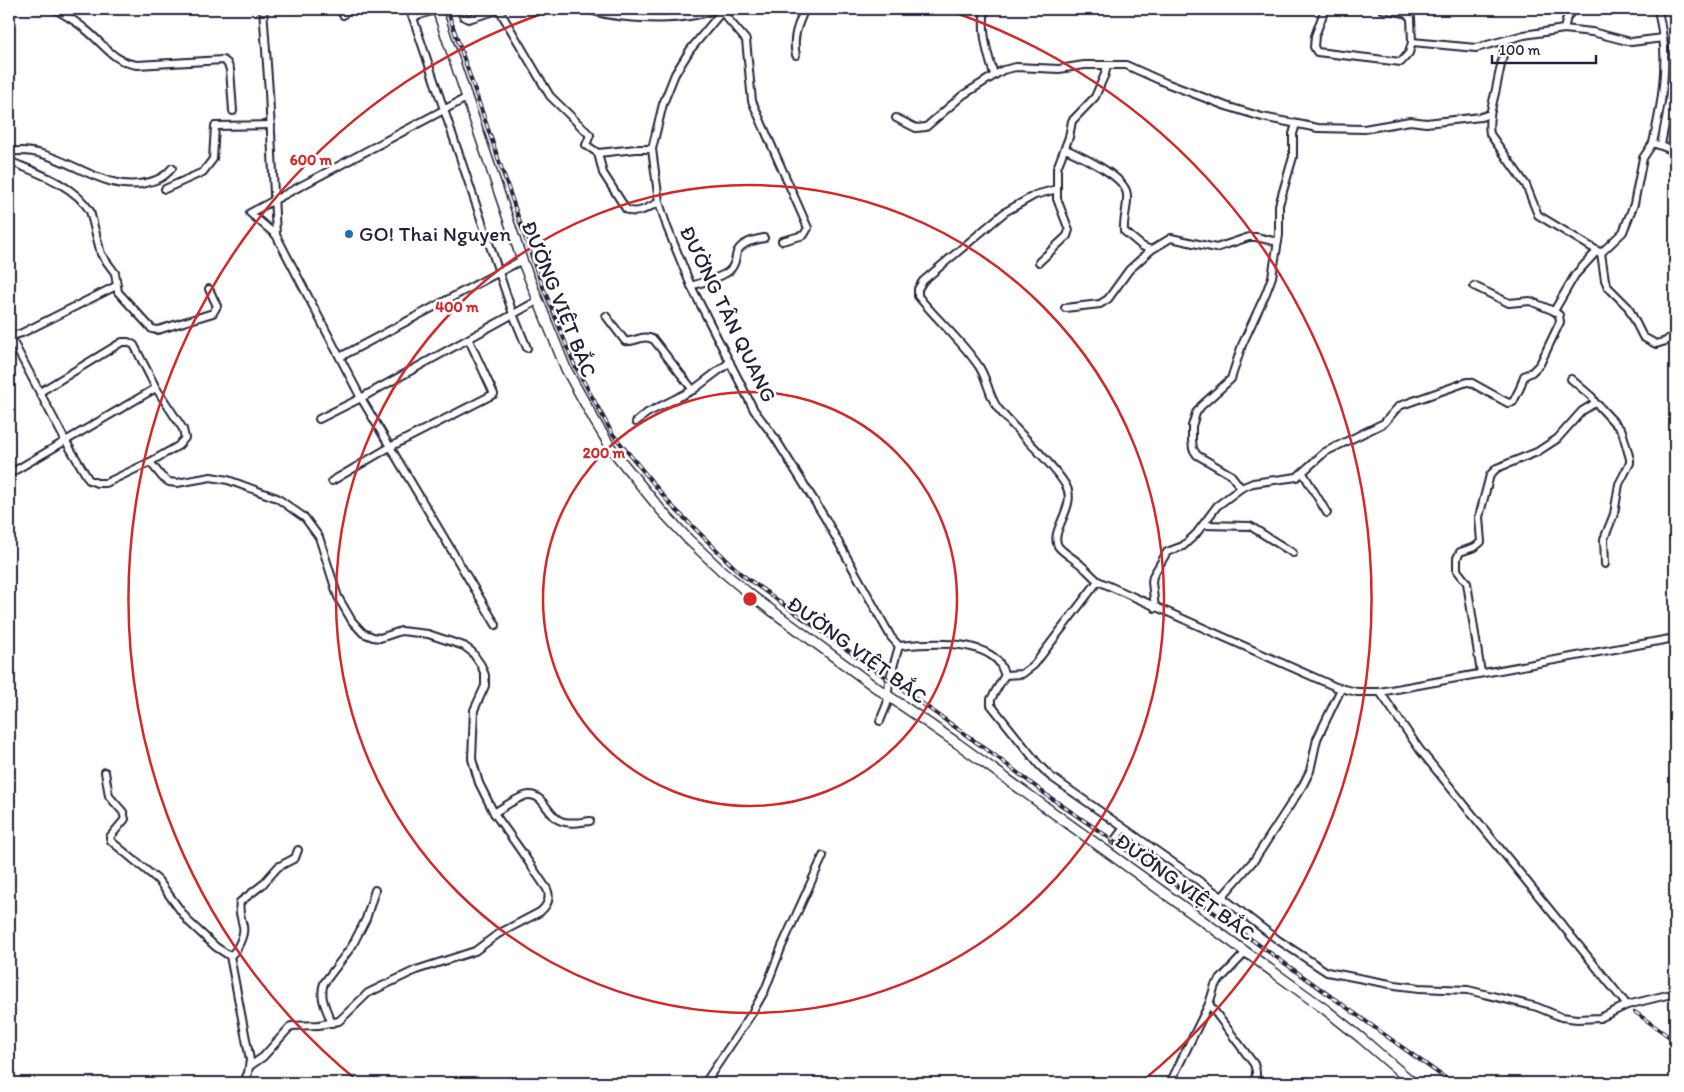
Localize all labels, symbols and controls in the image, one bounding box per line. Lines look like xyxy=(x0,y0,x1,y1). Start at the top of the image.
scale bar xyxy=(1492,32,1595,64)
text: 100 m xyxy=(1499,41,1541,59)
text: 600 m xyxy=(290,151,333,169)
street label: ĐƯỜNG VIỆT BẮC xyxy=(517,217,602,381)
place label: GO! Thai Nguyen xyxy=(359,221,511,246)
street label: ĐƯỜNG TÂN QUANG xyxy=(675,221,782,406)
marker: GO! Thai Nguyen xyxy=(343,228,355,240)
text: 400 m xyxy=(435,298,479,316)
text: 200 m xyxy=(583,444,626,462)
centre of rings xyxy=(741,590,759,608)
street label: ĐƯỜNG VIỆT BẮC xyxy=(783,591,932,709)
street label: ĐƯỜNG VIỆT BẮC xyxy=(1111,828,1260,946)

